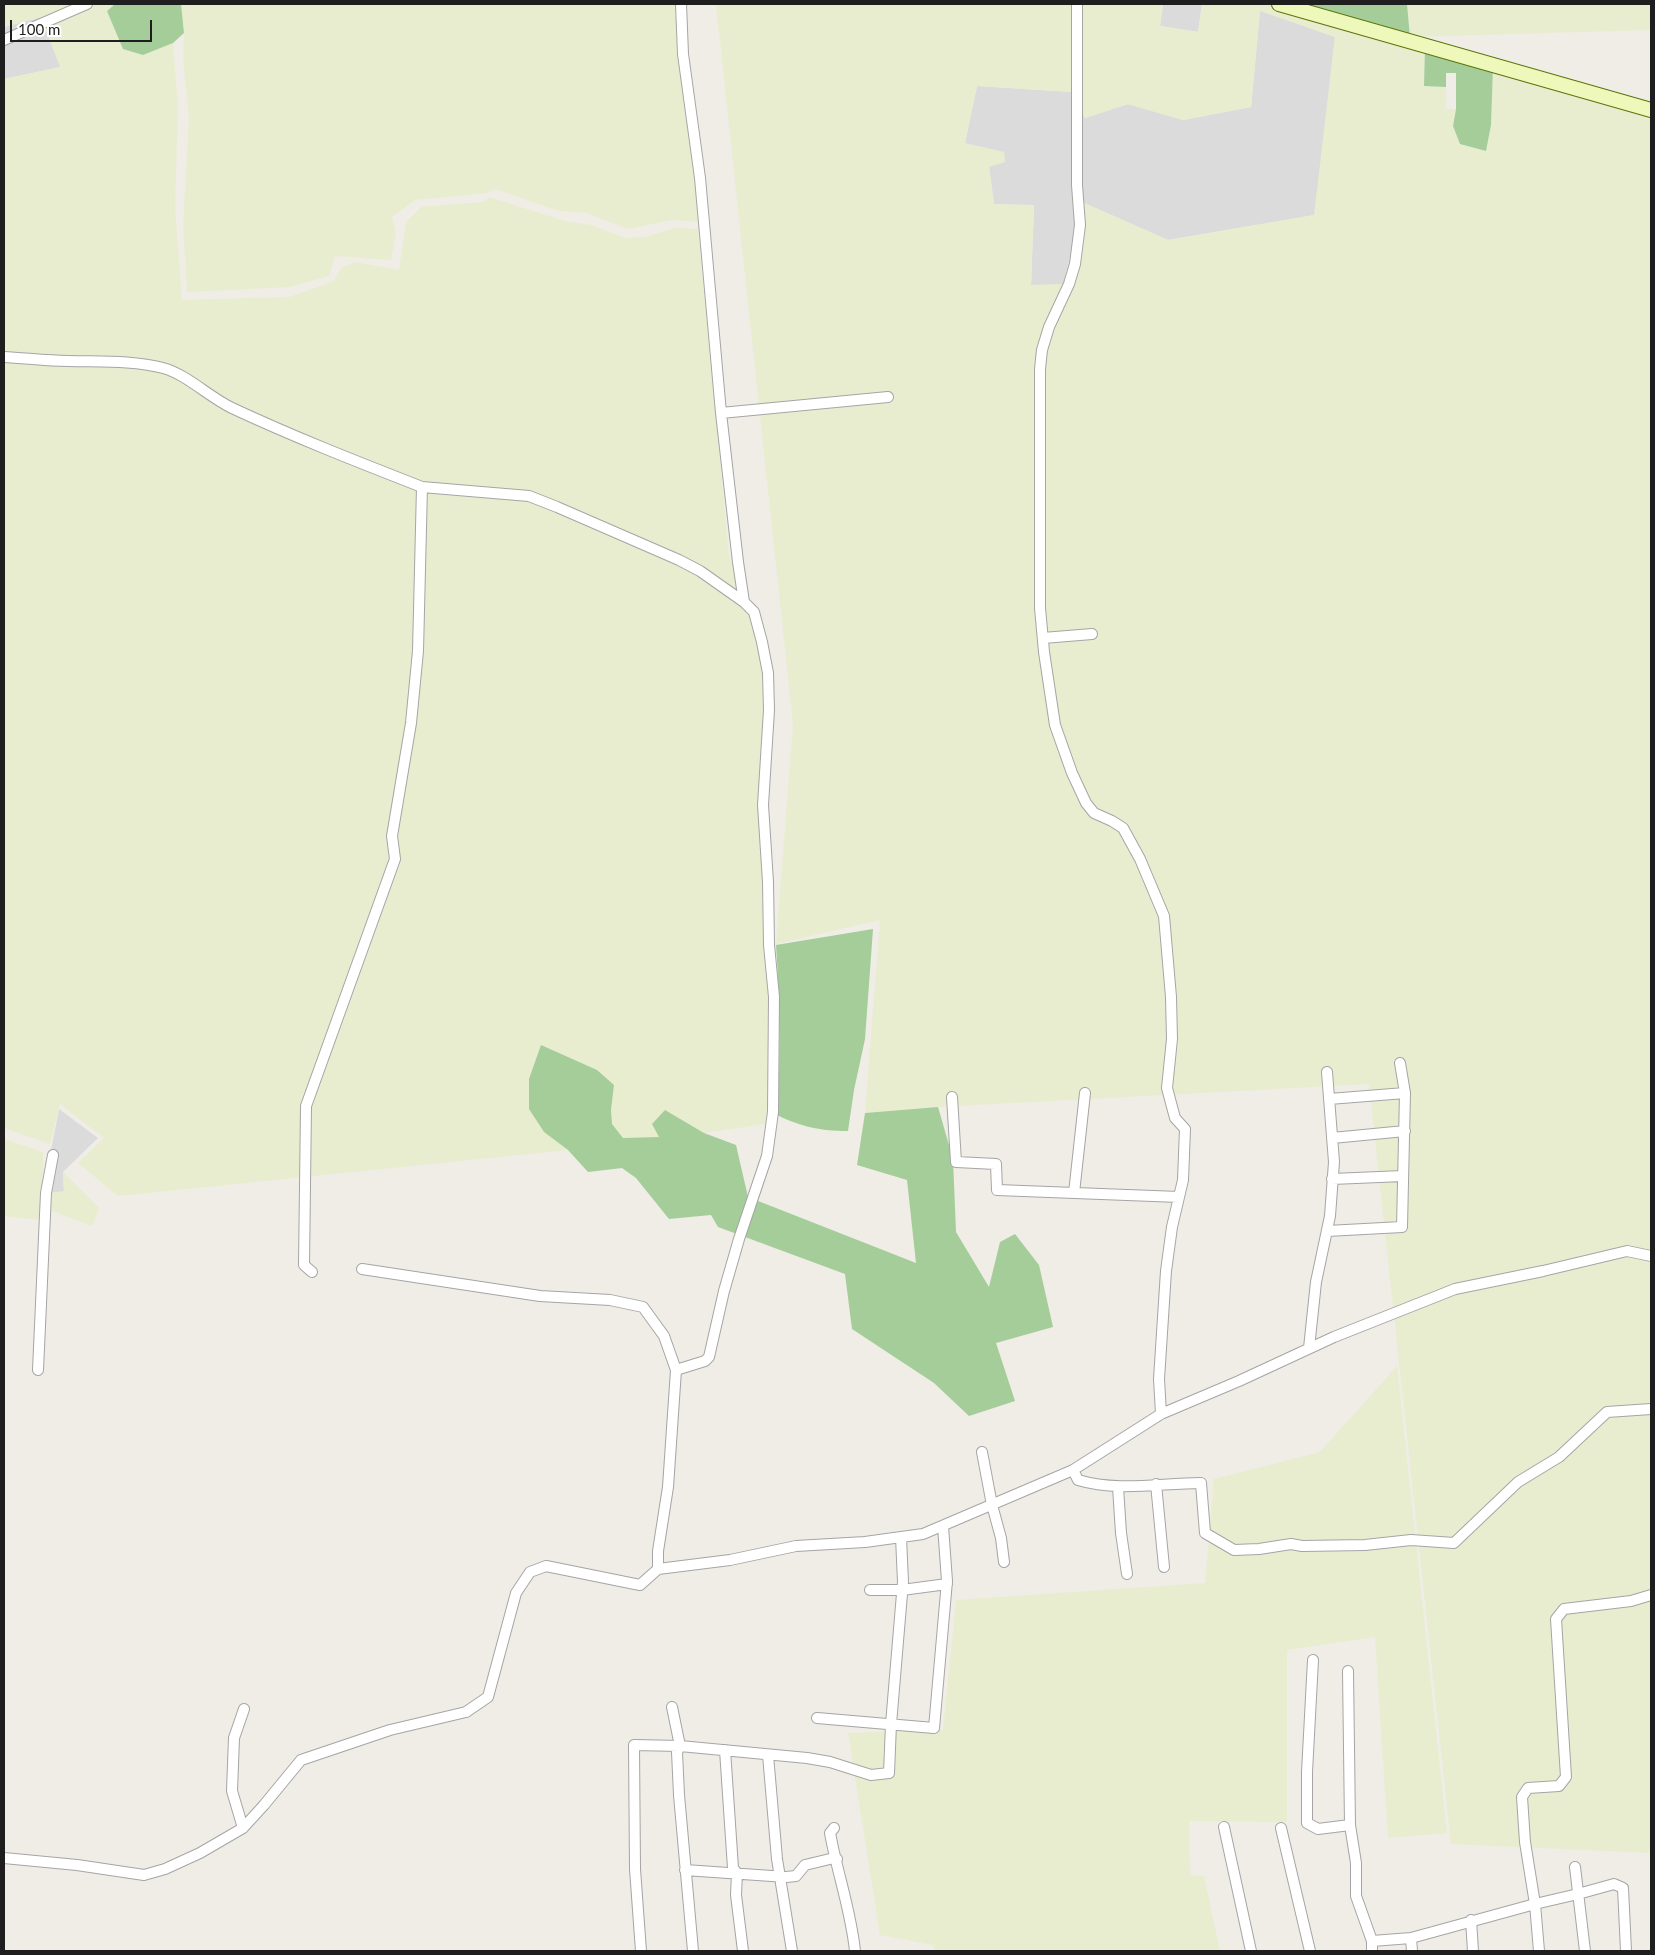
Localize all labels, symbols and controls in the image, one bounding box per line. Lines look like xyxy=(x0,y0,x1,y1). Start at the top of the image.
scale bar xyxy=(12,10,155,42)
text: 100 m xyxy=(18,20,60,38)

